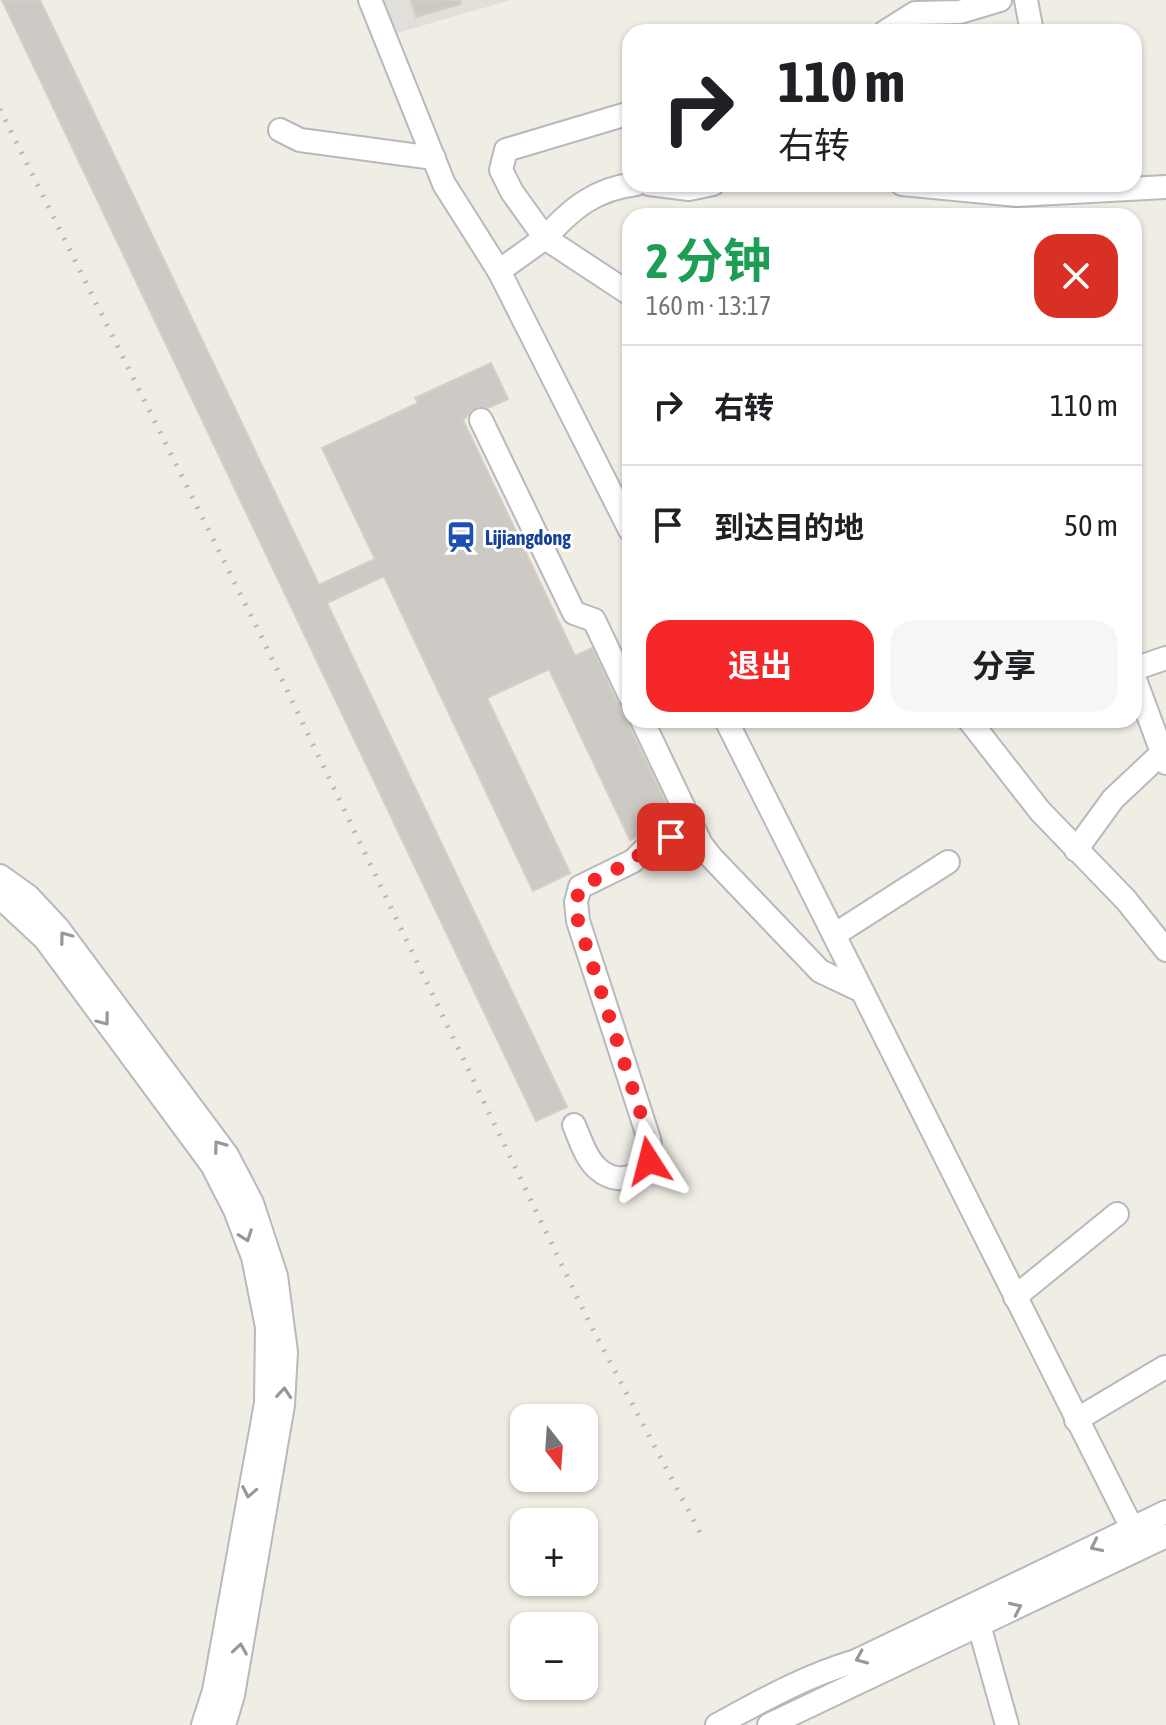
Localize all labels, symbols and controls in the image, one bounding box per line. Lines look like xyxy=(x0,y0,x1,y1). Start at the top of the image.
text: 110 m xyxy=(778,50,905,114)
icon: right xyxy=(646,56,750,160)
text: 右转 xyxy=(778,124,850,166)
text: 2 分钟 xyxy=(646,233,771,288)
button: close xyxy=(1034,234,1118,318)
text: 160 m · 13:17 xyxy=(646,291,771,321)
icon: right xyxy=(646,383,690,427)
text: 110 m xyxy=(1050,388,1118,422)
text: 右转 xyxy=(714,390,774,424)
icon: arrive xyxy=(646,503,690,547)
text: 50 m xyxy=(1064,508,1118,542)
text: 到达目的地 xyxy=(714,510,864,544)
station icon: Lijiangdong xyxy=(444,520,478,554)
place label: Lijiangdong xyxy=(485,526,571,549)
button: 退出 xyxy=(646,620,874,712)
button: 分享 xyxy=(890,620,1118,712)
pin xyxy=(637,803,705,871)
icon: arrive xyxy=(649,815,693,859)
one-way arrow xyxy=(60,931,74,946)
one-way arrow xyxy=(95,1011,109,1026)
position arrow xyxy=(607,1119,691,1203)
one-way arrow xyxy=(215,1140,229,1155)
one-way arrow xyxy=(236,1229,253,1243)
one-way arrow xyxy=(275,1386,292,1399)
north arrow xyxy=(510,1404,598,1492)
map controls xyxy=(510,1404,598,1700)
one-way arrow xyxy=(241,1485,258,1498)
button: + xyxy=(510,1508,598,1596)
one-way arrow xyxy=(1089,1536,1104,1552)
one-way arrow xyxy=(1008,1602,1022,1618)
button: − xyxy=(510,1612,598,1700)
one-way arrow xyxy=(231,1642,248,1656)
one-way arrow xyxy=(855,1648,869,1665)

